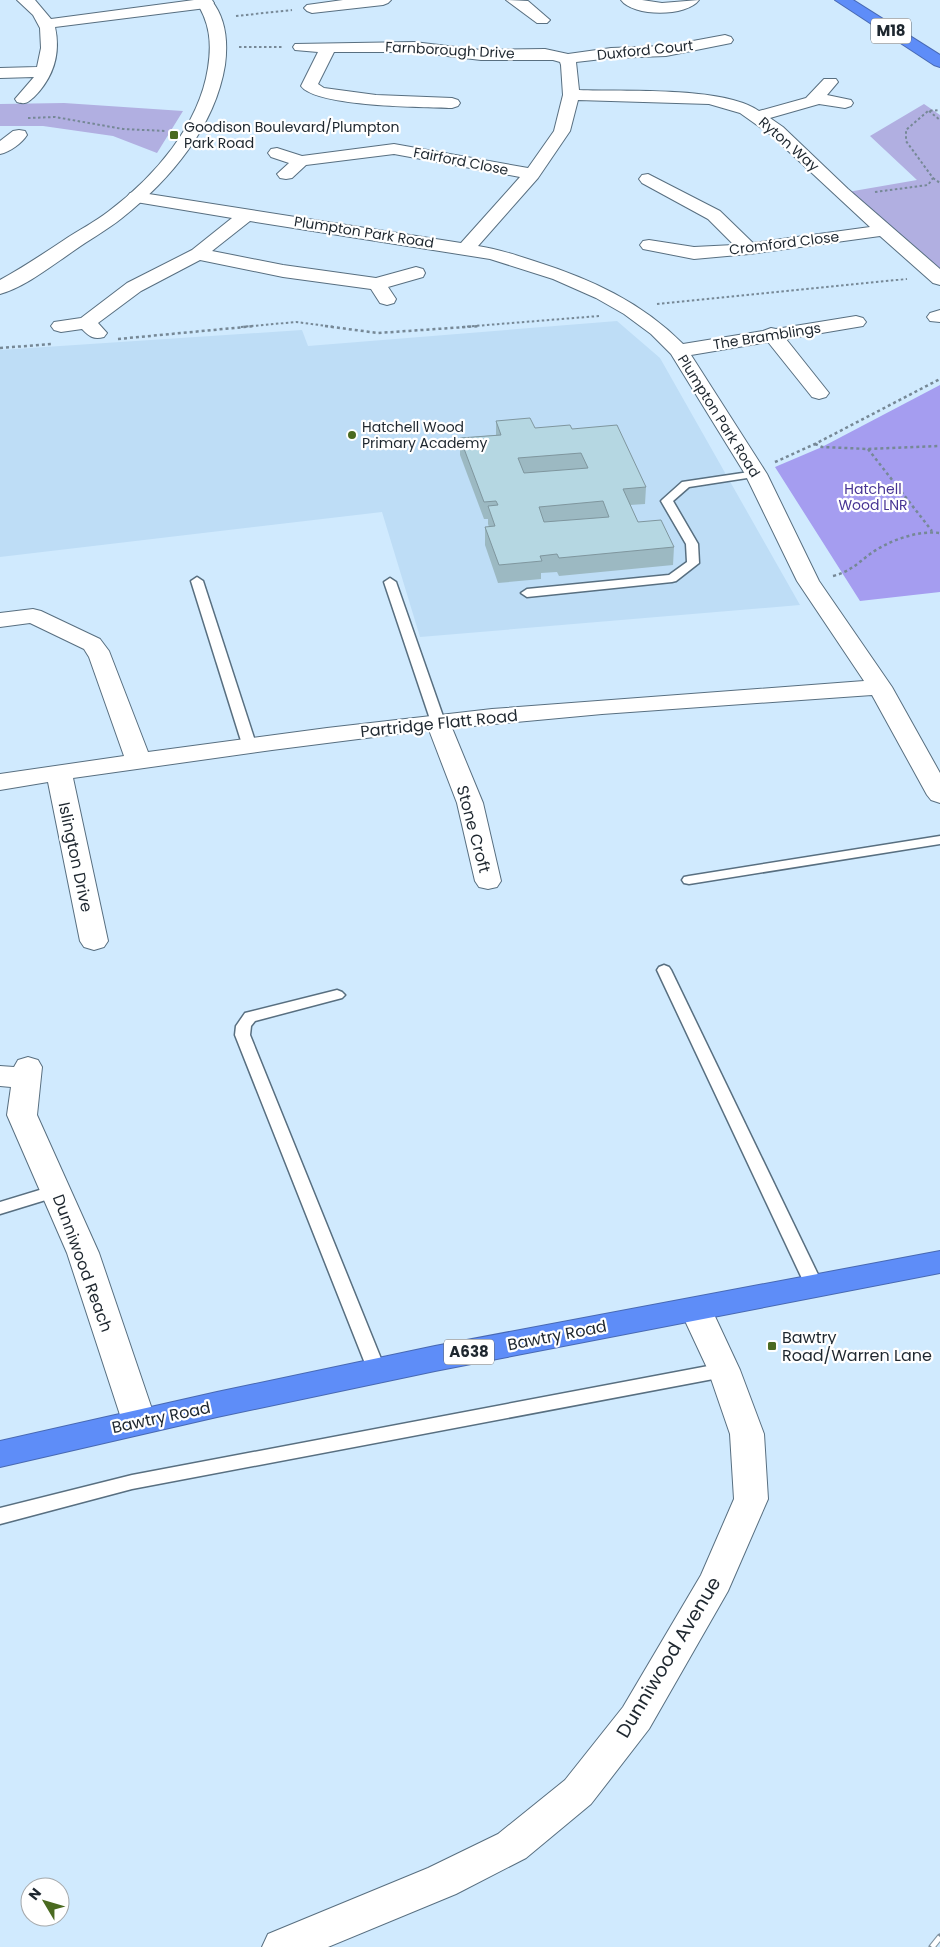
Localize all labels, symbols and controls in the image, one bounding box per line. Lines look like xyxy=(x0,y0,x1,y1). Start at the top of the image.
road number: M18 xyxy=(871,18,911,44)
street label: Duxford Court xyxy=(596,35,694,65)
street label: Farnborough Drive xyxy=(385,37,516,63)
street label: Ryton Way xyxy=(754,112,824,176)
place label: Goodison Boulevard/Plumpton Park Road xyxy=(184,117,399,153)
marker: Goodison Boulevard/Plumpton Park Road xyxy=(168,129,180,141)
street label: Fairford Close xyxy=(412,142,511,180)
street label: Plumpton Park Road xyxy=(293,211,435,253)
street label: Cromford Close xyxy=(728,226,840,260)
street label: The Bramblings xyxy=(712,318,822,354)
street label: Plumpton Park Road xyxy=(673,351,765,481)
place label: Hatchell Wood Primary Academy xyxy=(362,417,487,453)
marker: Hatchell Wood Primary Academy xyxy=(346,429,358,441)
park label: Hatchell Wood LNR xyxy=(838,479,908,515)
street label: Partridge Flatt Road xyxy=(359,704,519,743)
street label: Stone Croft xyxy=(451,783,496,876)
street label: Islington Drive xyxy=(53,800,98,914)
street label: Dunniwood Reach xyxy=(47,1191,118,1335)
street label: Bawtry Road xyxy=(506,1315,609,1356)
place label: Bawtry Road/Warren Lane xyxy=(782,1326,932,1367)
road number: A638 xyxy=(444,1340,494,1364)
marker: Bawtry Road/Warren Lane xyxy=(766,1340,778,1352)
street label: Bawtry Road xyxy=(110,1396,213,1439)
street label: Dunniwood Avenue xyxy=(610,1572,727,1743)
north arrow xyxy=(20,1877,70,1927)
text: N xyxy=(24,1884,46,1904)

